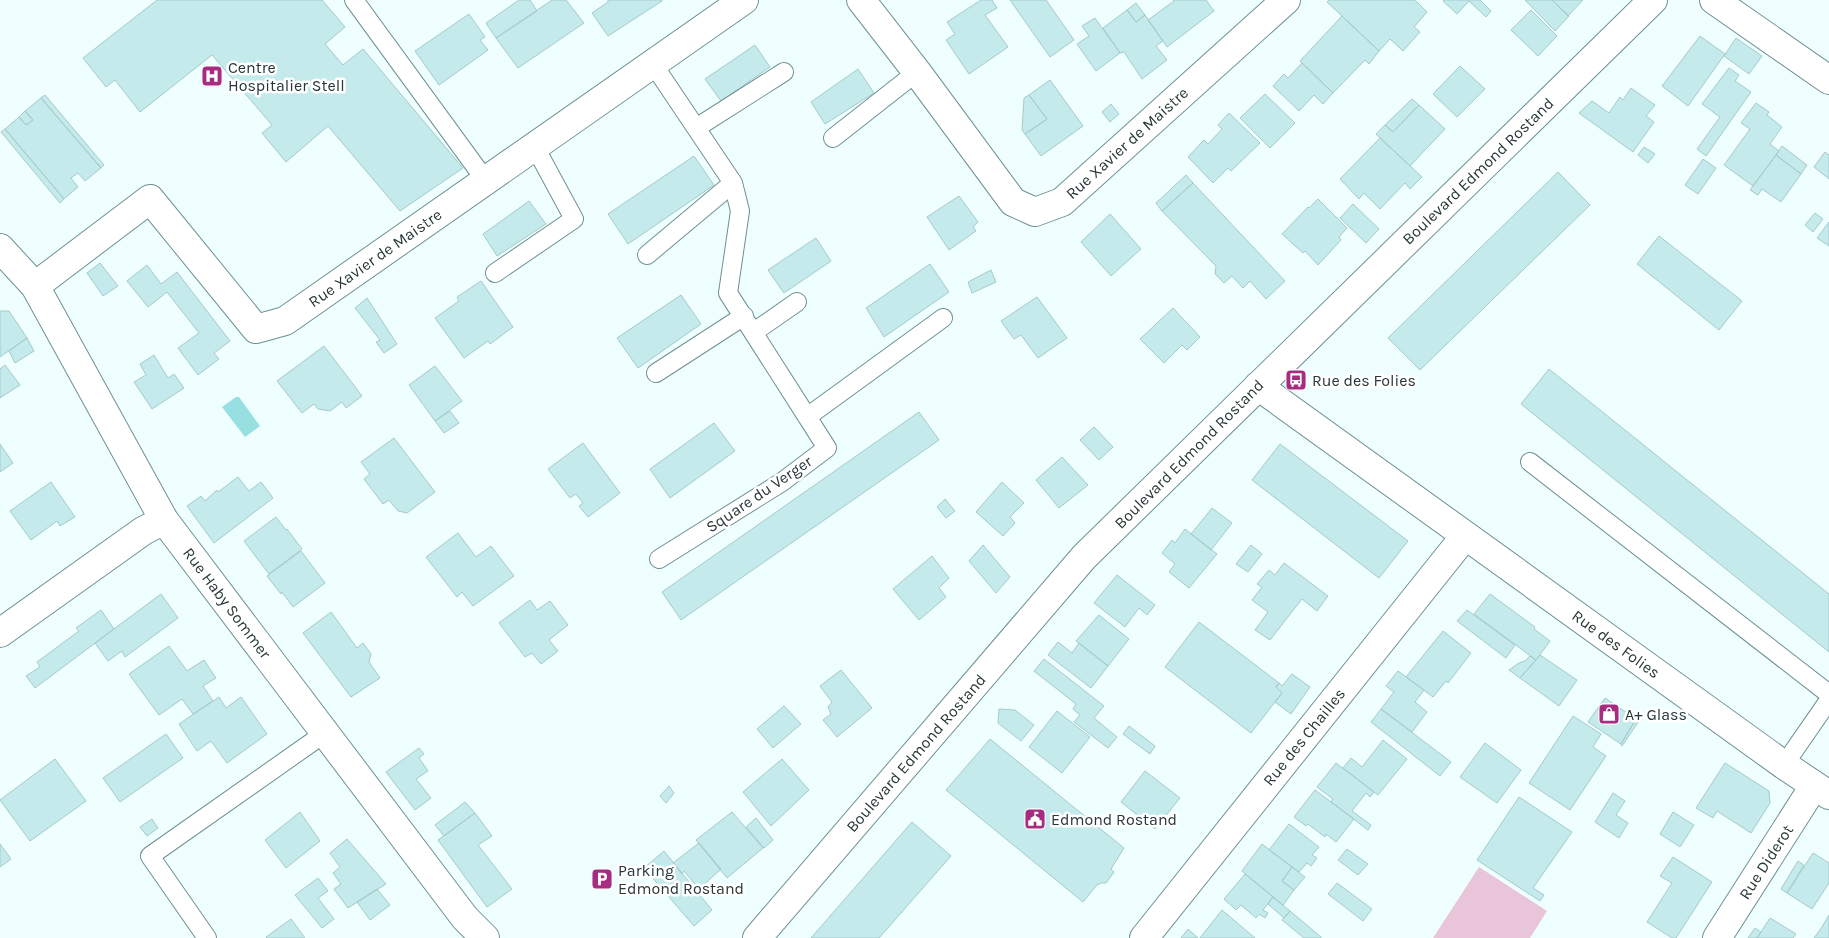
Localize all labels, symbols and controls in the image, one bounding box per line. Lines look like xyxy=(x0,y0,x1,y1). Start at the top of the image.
place label: Centre Hospitalier Stell xyxy=(228,58,345,95)
hospital icon: Centre Hospitalier Stell xyxy=(200,64,224,88)
street label: Rue Xavier de Maistre xyxy=(1062,83,1192,203)
street label: Boulevard Edmond Rostand xyxy=(1398,94,1558,248)
street label: Rue Xavier de Maistre xyxy=(305,205,445,311)
bus stop icon: Rue des Folies xyxy=(1284,368,1308,392)
place label: Rue des Folies xyxy=(1312,371,1416,390)
street label: Boulevard Edmond Rostand xyxy=(1111,376,1267,532)
street label: Square du Verger xyxy=(702,451,816,536)
street label: Rue Haby Sommer xyxy=(179,544,275,662)
street label: Rue des Folies xyxy=(1568,606,1664,682)
street label: Boulevard Edmond Rostand xyxy=(842,670,990,836)
street label: Rue des Chailles xyxy=(1259,684,1349,790)
shop icon: A+ Glass xyxy=(1597,702,1621,726)
place label: A+ Glass xyxy=(1625,705,1687,724)
public building icon: Edmond Rostand xyxy=(1023,807,1047,831)
place label: Edmond Rostand xyxy=(1051,810,1177,829)
street label: Rue Diderot xyxy=(1735,821,1797,903)
place label: Parking Edmond Rostand xyxy=(618,861,744,898)
parking icon: Parking Edmond Rostand xyxy=(590,867,614,891)

